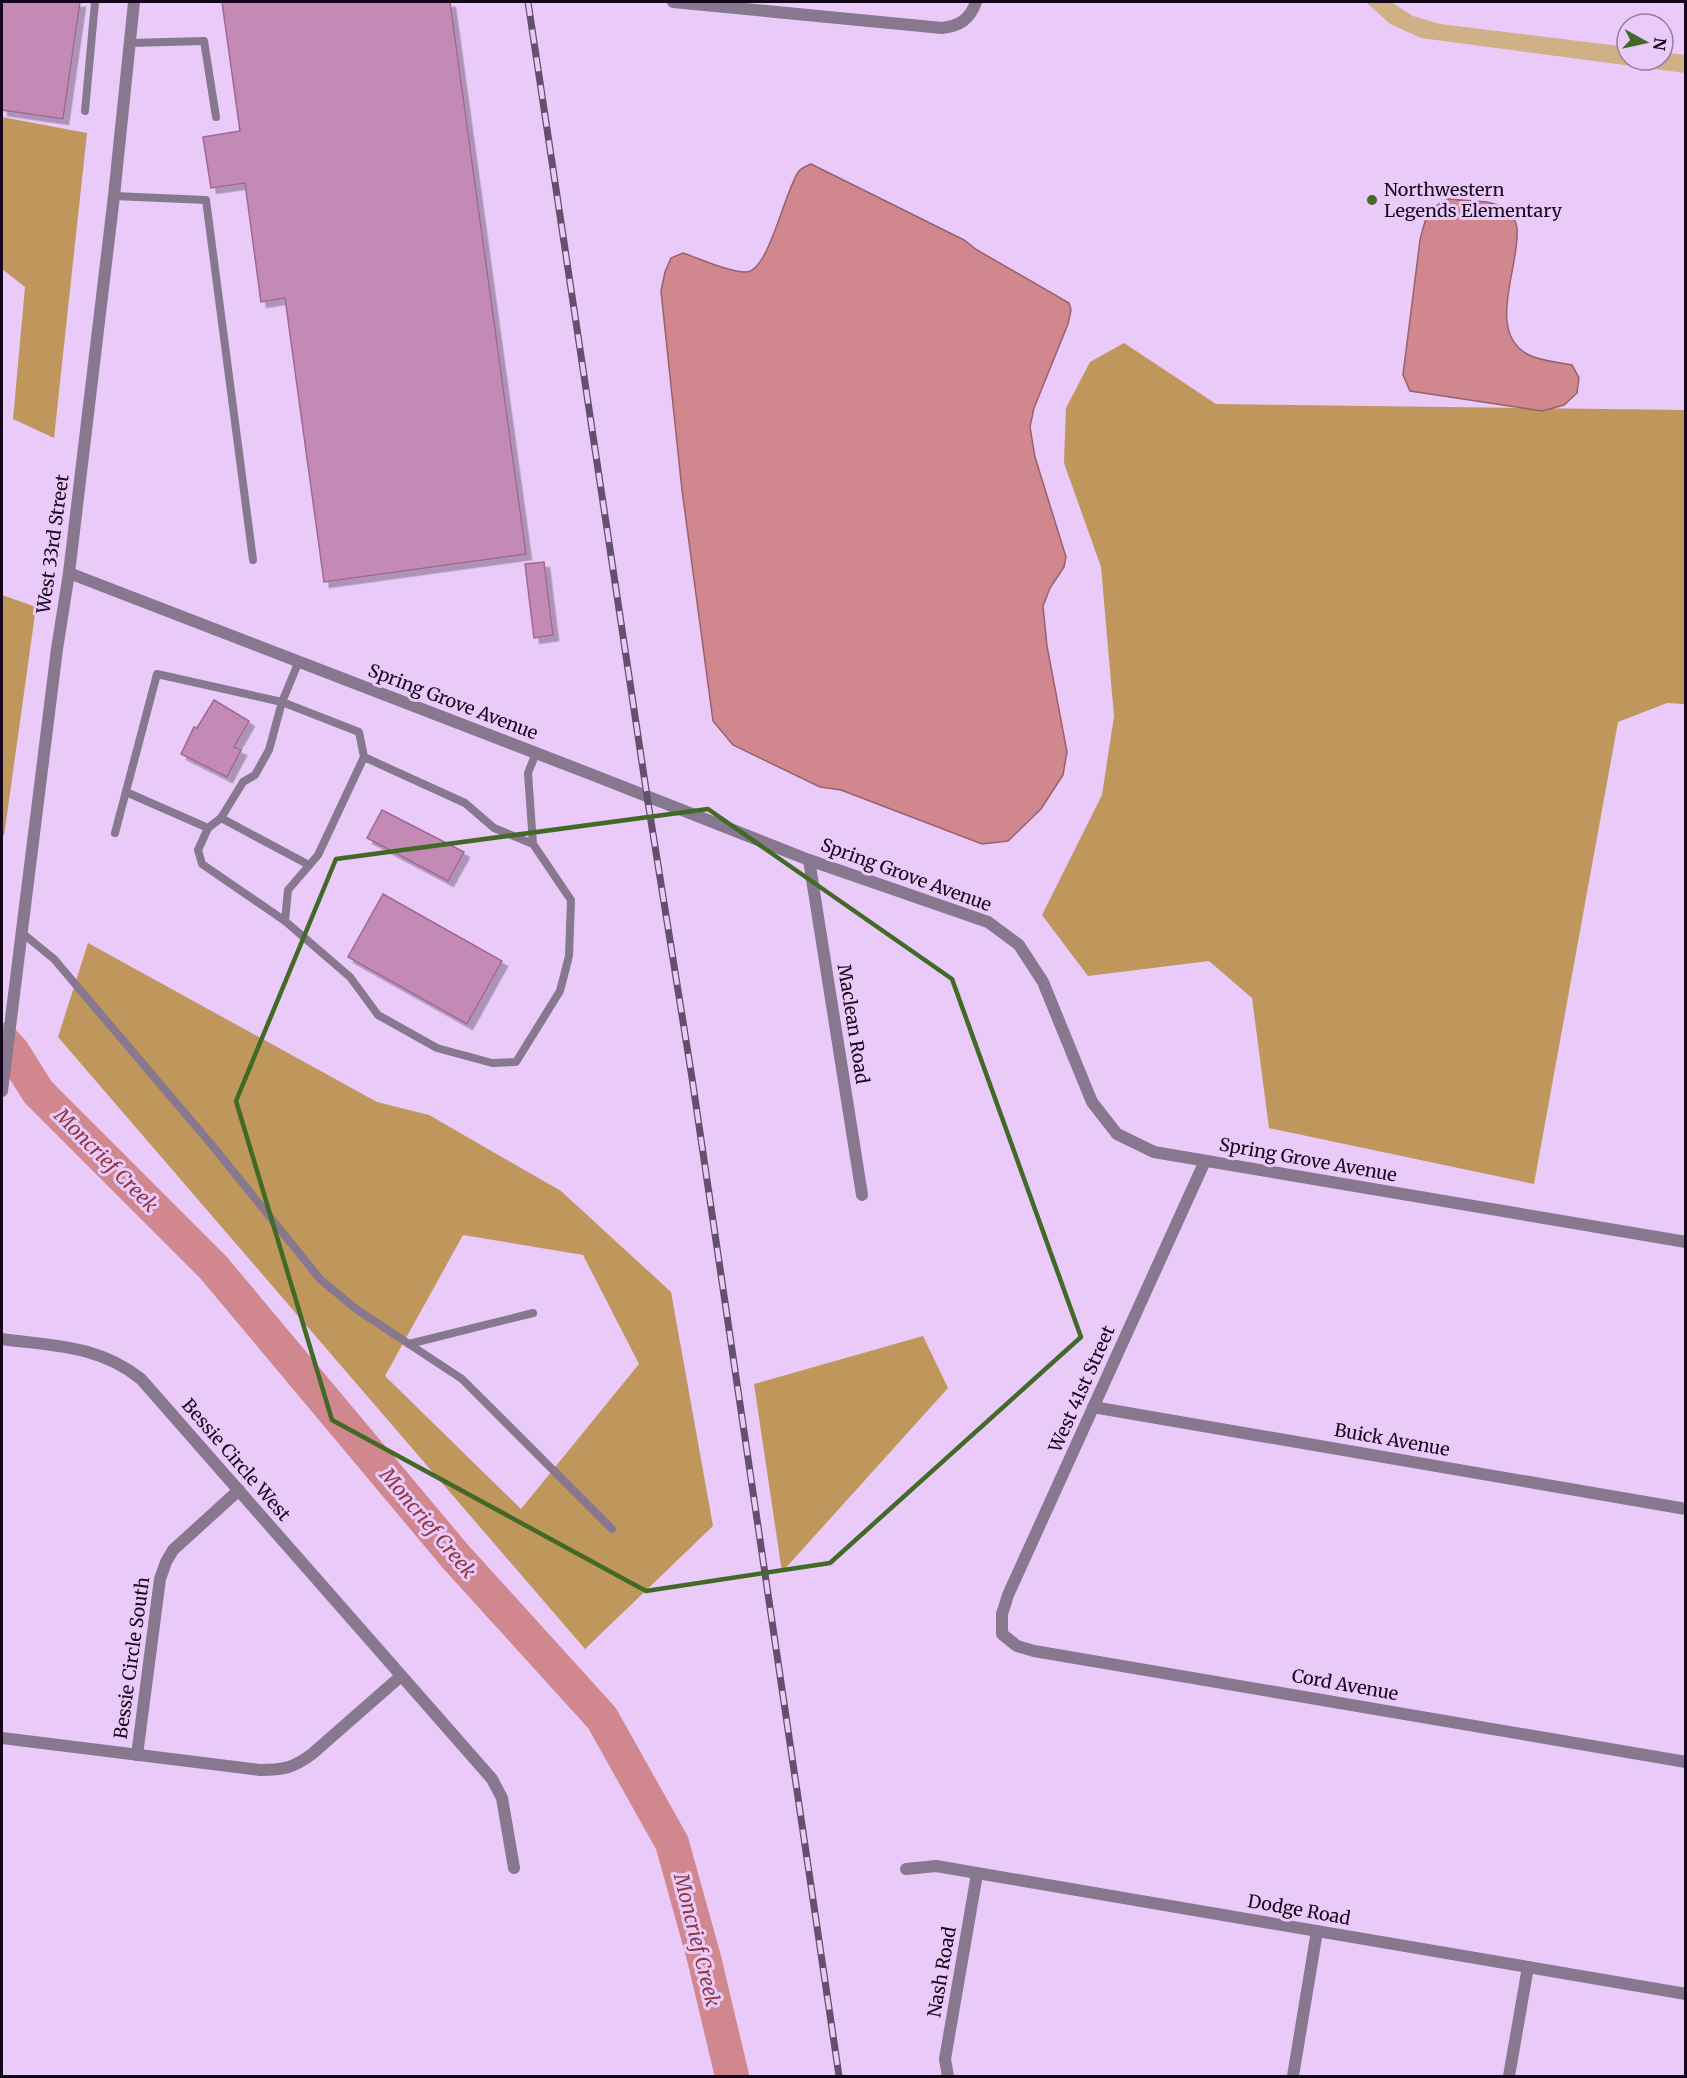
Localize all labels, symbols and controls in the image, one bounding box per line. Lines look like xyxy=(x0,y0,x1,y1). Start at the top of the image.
north arrow xyxy=(1615,12,1675,72)
text: N xyxy=(1649,36,1671,52)
place label: Northwestern Legends Elementary xyxy=(1384,178,1563,222)
marker: Northwestern Legends Elementary xyxy=(1365,193,1379,207)
street label: West 33rd Street xyxy=(31,473,74,616)
street label: Spring Grove Avenue xyxy=(365,659,541,745)
street label: Spring Grove Avenue xyxy=(818,833,995,916)
street label: Maclean Road xyxy=(833,962,874,1086)
water label: Moncrief Creek xyxy=(49,1102,163,1217)
street label: Spring Grove Avenue xyxy=(1217,1133,1399,1186)
street label: West 41st Street xyxy=(1043,1322,1120,1457)
street label: Bessie Circle West xyxy=(177,1394,296,1526)
street label: Buick Avenue xyxy=(1333,1418,1452,1461)
water label: Moncrief Creek xyxy=(374,1462,482,1583)
street label: Bessie Circle South xyxy=(109,1575,154,1740)
street label: Cord Avenue xyxy=(1290,1664,1400,1705)
water label: Moncrief Creek xyxy=(669,1870,726,2009)
street label: Dodge Road xyxy=(1246,1889,1352,1930)
street label: Nash Road xyxy=(922,1925,961,2019)

